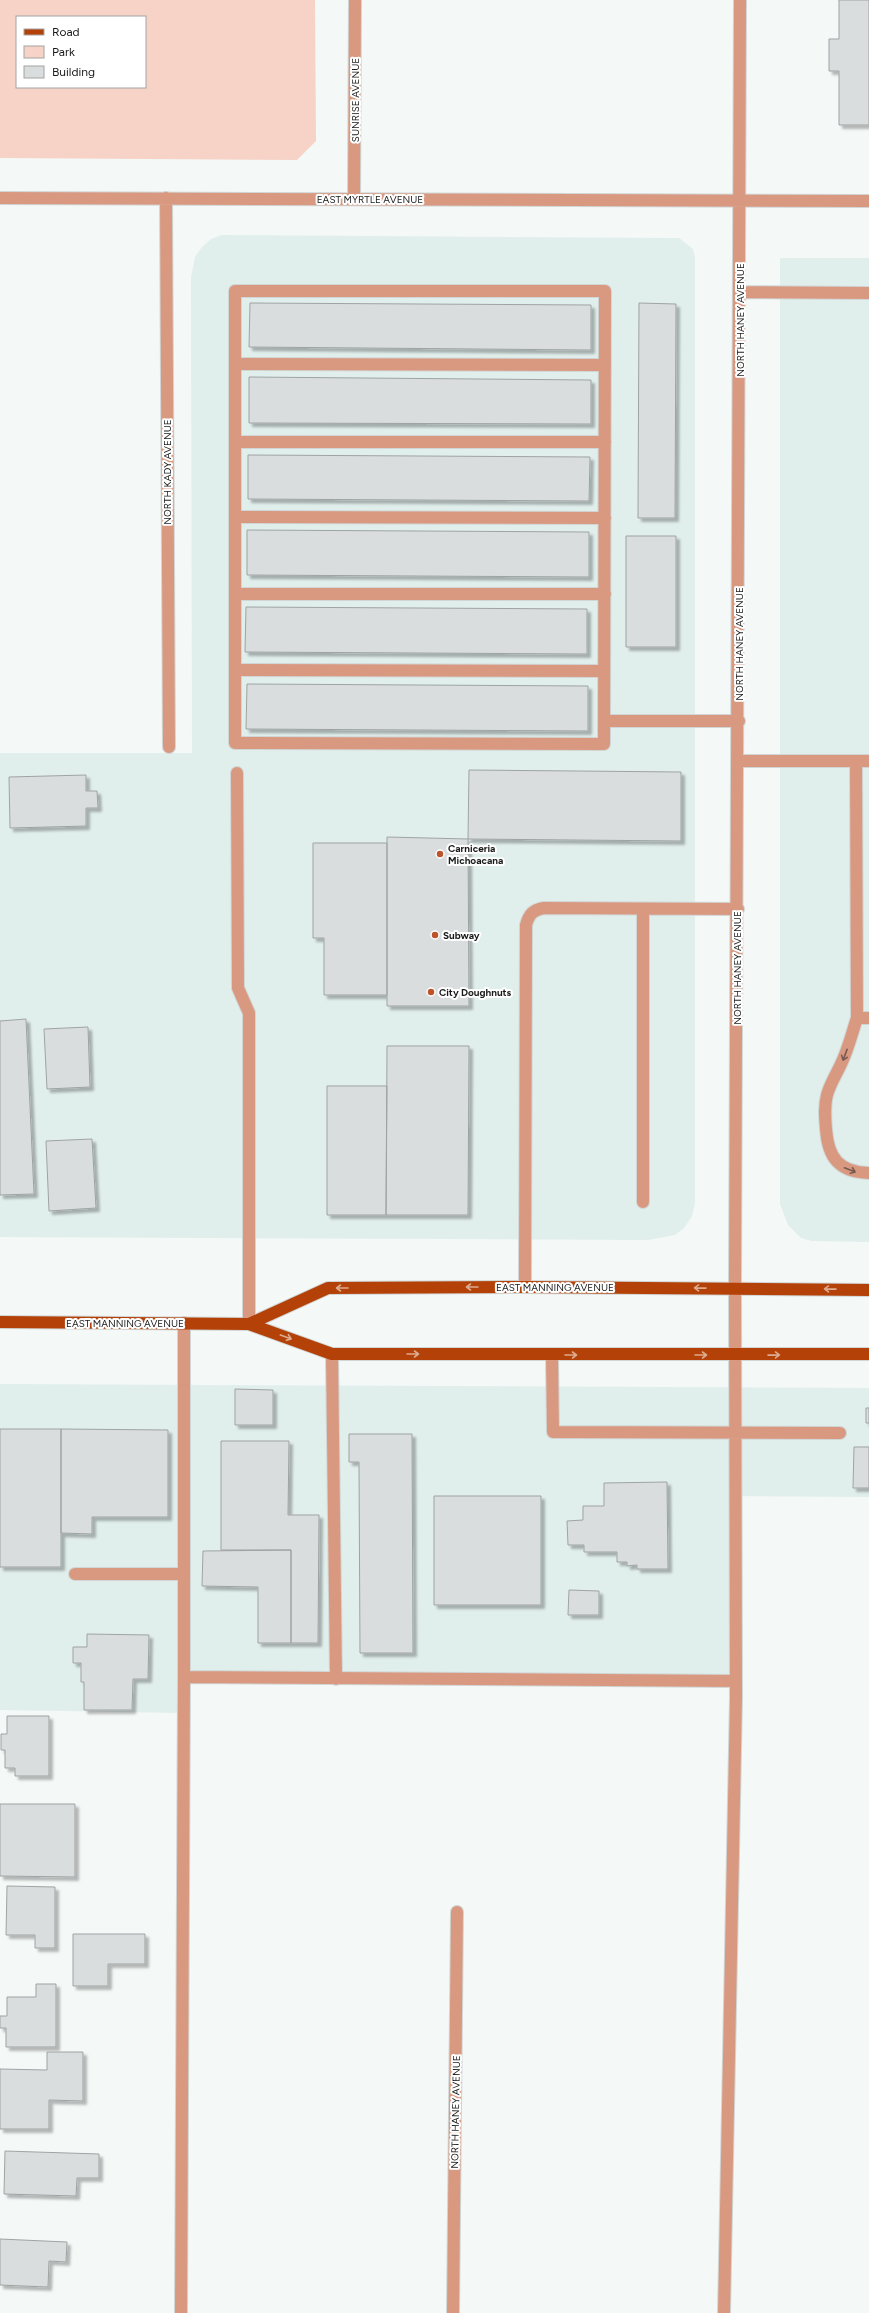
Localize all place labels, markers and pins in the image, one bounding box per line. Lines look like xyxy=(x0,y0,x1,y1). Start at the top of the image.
place label: Carniceria Michoacana xyxy=(448,842,503,867)
marker: Carniceria Michoacana xyxy=(435,849,445,859)
place label: Subway xyxy=(443,929,480,942)
marker: Subway xyxy=(430,930,440,940)
place label: City Doughnuts xyxy=(439,986,512,999)
marker: City Doughnuts xyxy=(426,987,436,997)

